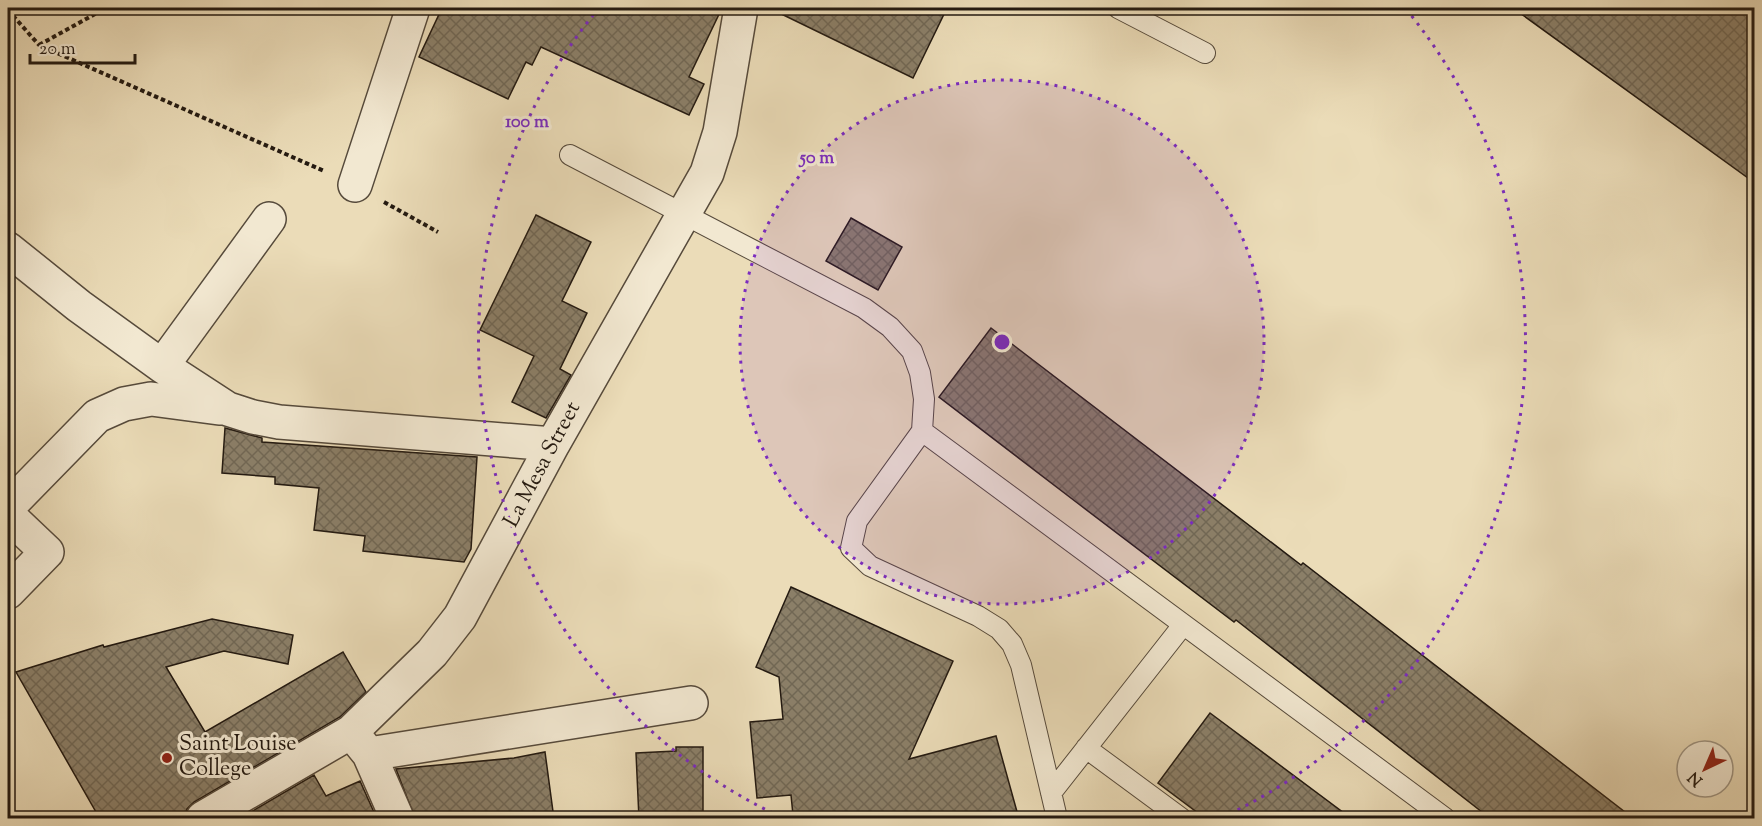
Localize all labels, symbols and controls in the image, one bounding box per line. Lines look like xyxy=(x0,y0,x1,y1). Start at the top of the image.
scale bar xyxy=(30,27,135,65)
text: 20 m xyxy=(39,37,76,63)
text: 100 m xyxy=(505,110,549,136)
text: 50 m xyxy=(798,146,834,172)
centre of rings xyxy=(992,332,1012,352)
street label: La Mesa Street xyxy=(496,396,590,534)
place label: Saint Louise College xyxy=(179,729,297,786)
north arrow xyxy=(1675,739,1735,799)
marker: Saint Louise College xyxy=(160,751,174,765)
text: N xyxy=(1684,765,1709,791)

